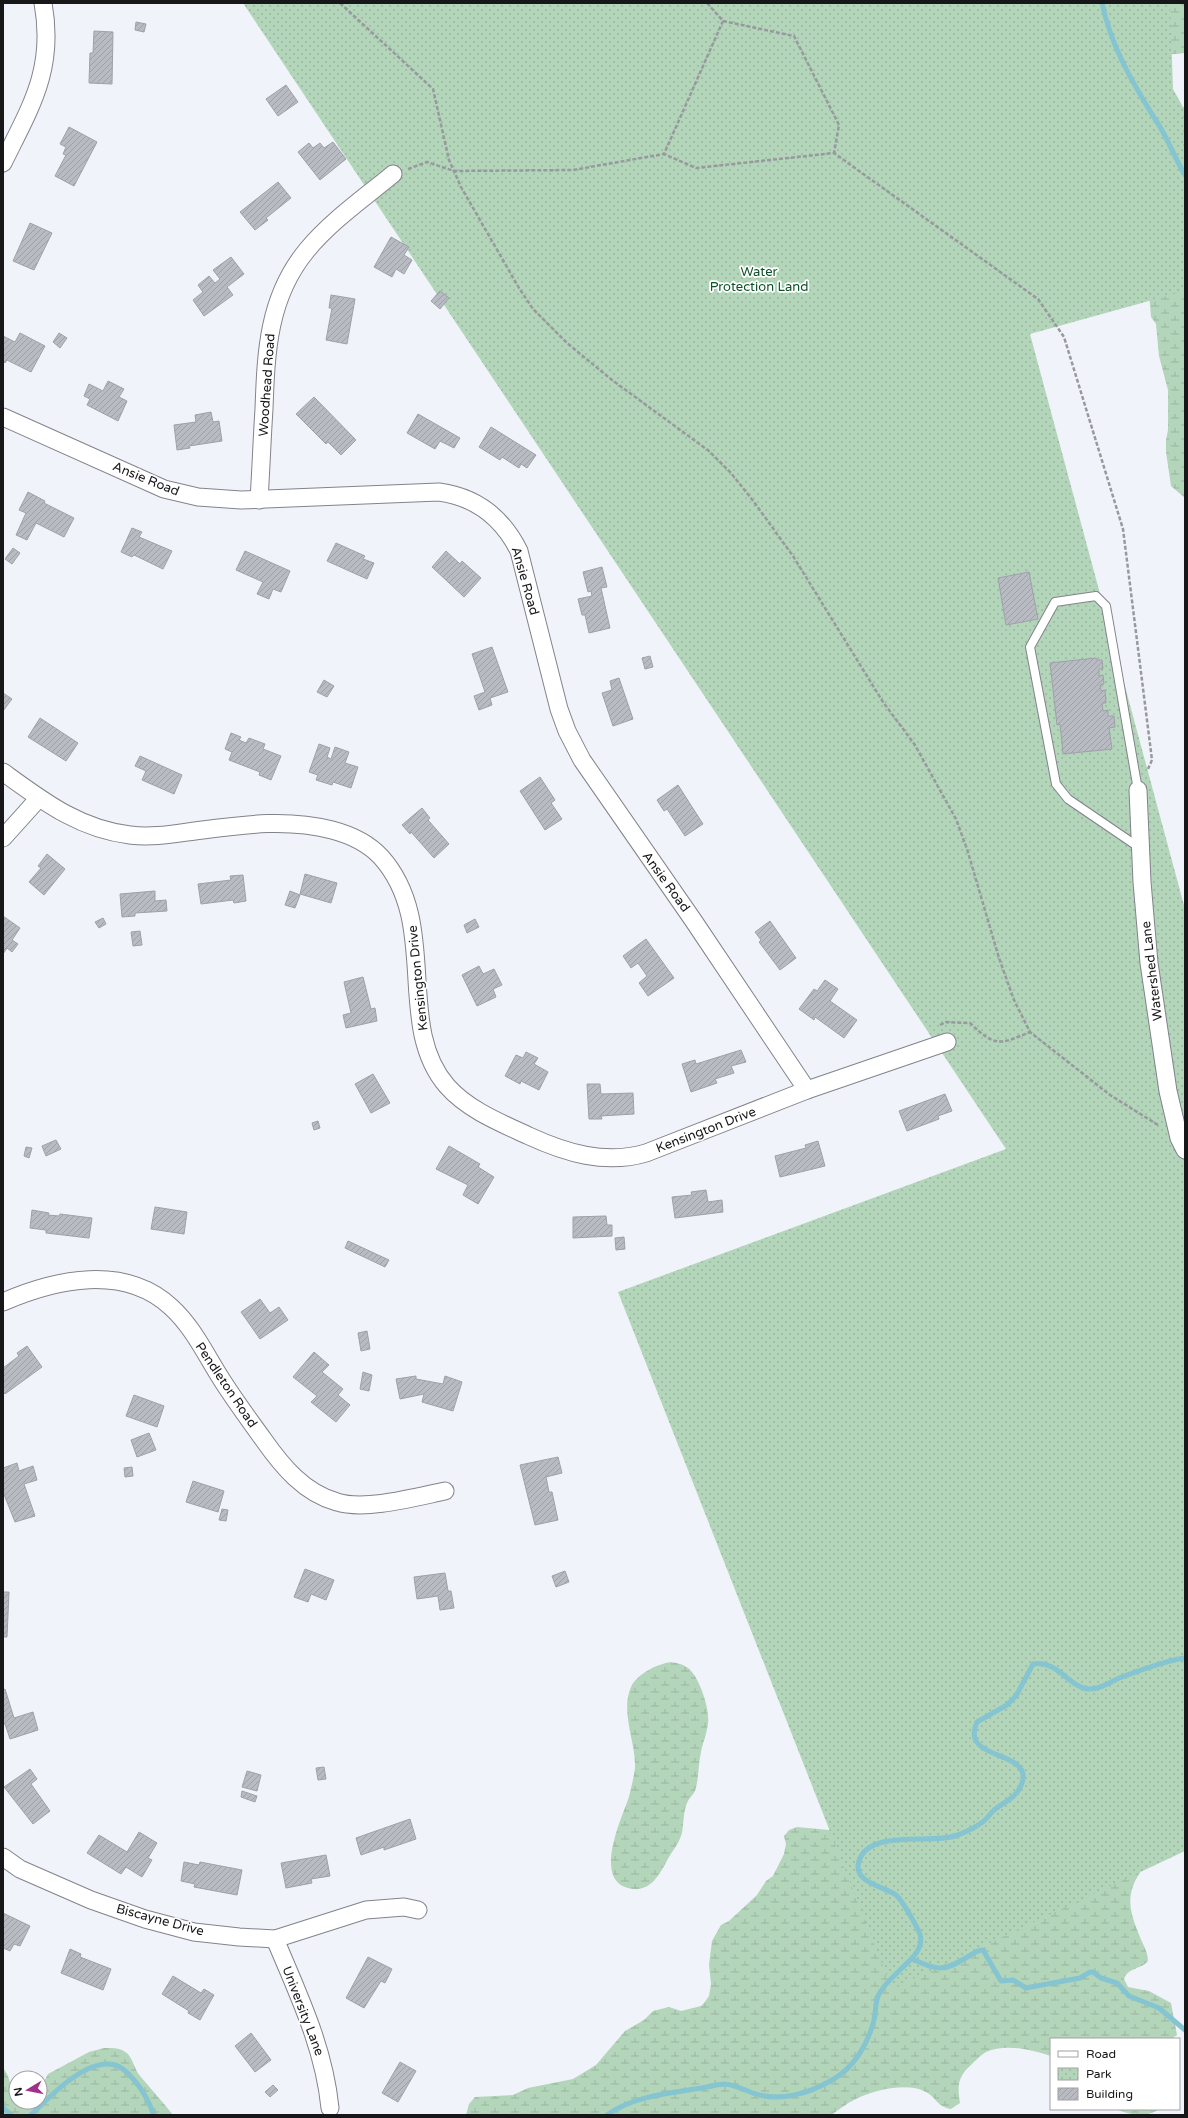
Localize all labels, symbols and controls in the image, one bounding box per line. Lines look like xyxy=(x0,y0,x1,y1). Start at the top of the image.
park label: Water Protection Land xyxy=(710,264,808,295)
street label: Woodhead Road xyxy=(255,333,279,437)
street label: Ansie Road xyxy=(110,458,182,500)
street label: Ansie Road xyxy=(508,545,542,617)
street label: Ansie Road xyxy=(639,849,693,915)
street label: Watershed Lane xyxy=(1138,920,1166,1022)
street label: Kensington Drive xyxy=(405,925,431,1031)
street label: Kensington Drive xyxy=(654,1104,758,1156)
street label: Pendleton Road xyxy=(192,1339,260,1431)
street label: Biscayne Drive xyxy=(114,1901,206,1939)
street label: University Lane xyxy=(279,1964,327,2058)
legend xyxy=(1050,2038,1180,2110)
text: Road xyxy=(1086,2047,1116,2061)
text: Park xyxy=(1086,2067,1112,2081)
north arrow xyxy=(8,2070,48,2110)
text: N xyxy=(11,2086,26,2097)
text: Building xyxy=(1086,2087,1133,2101)

